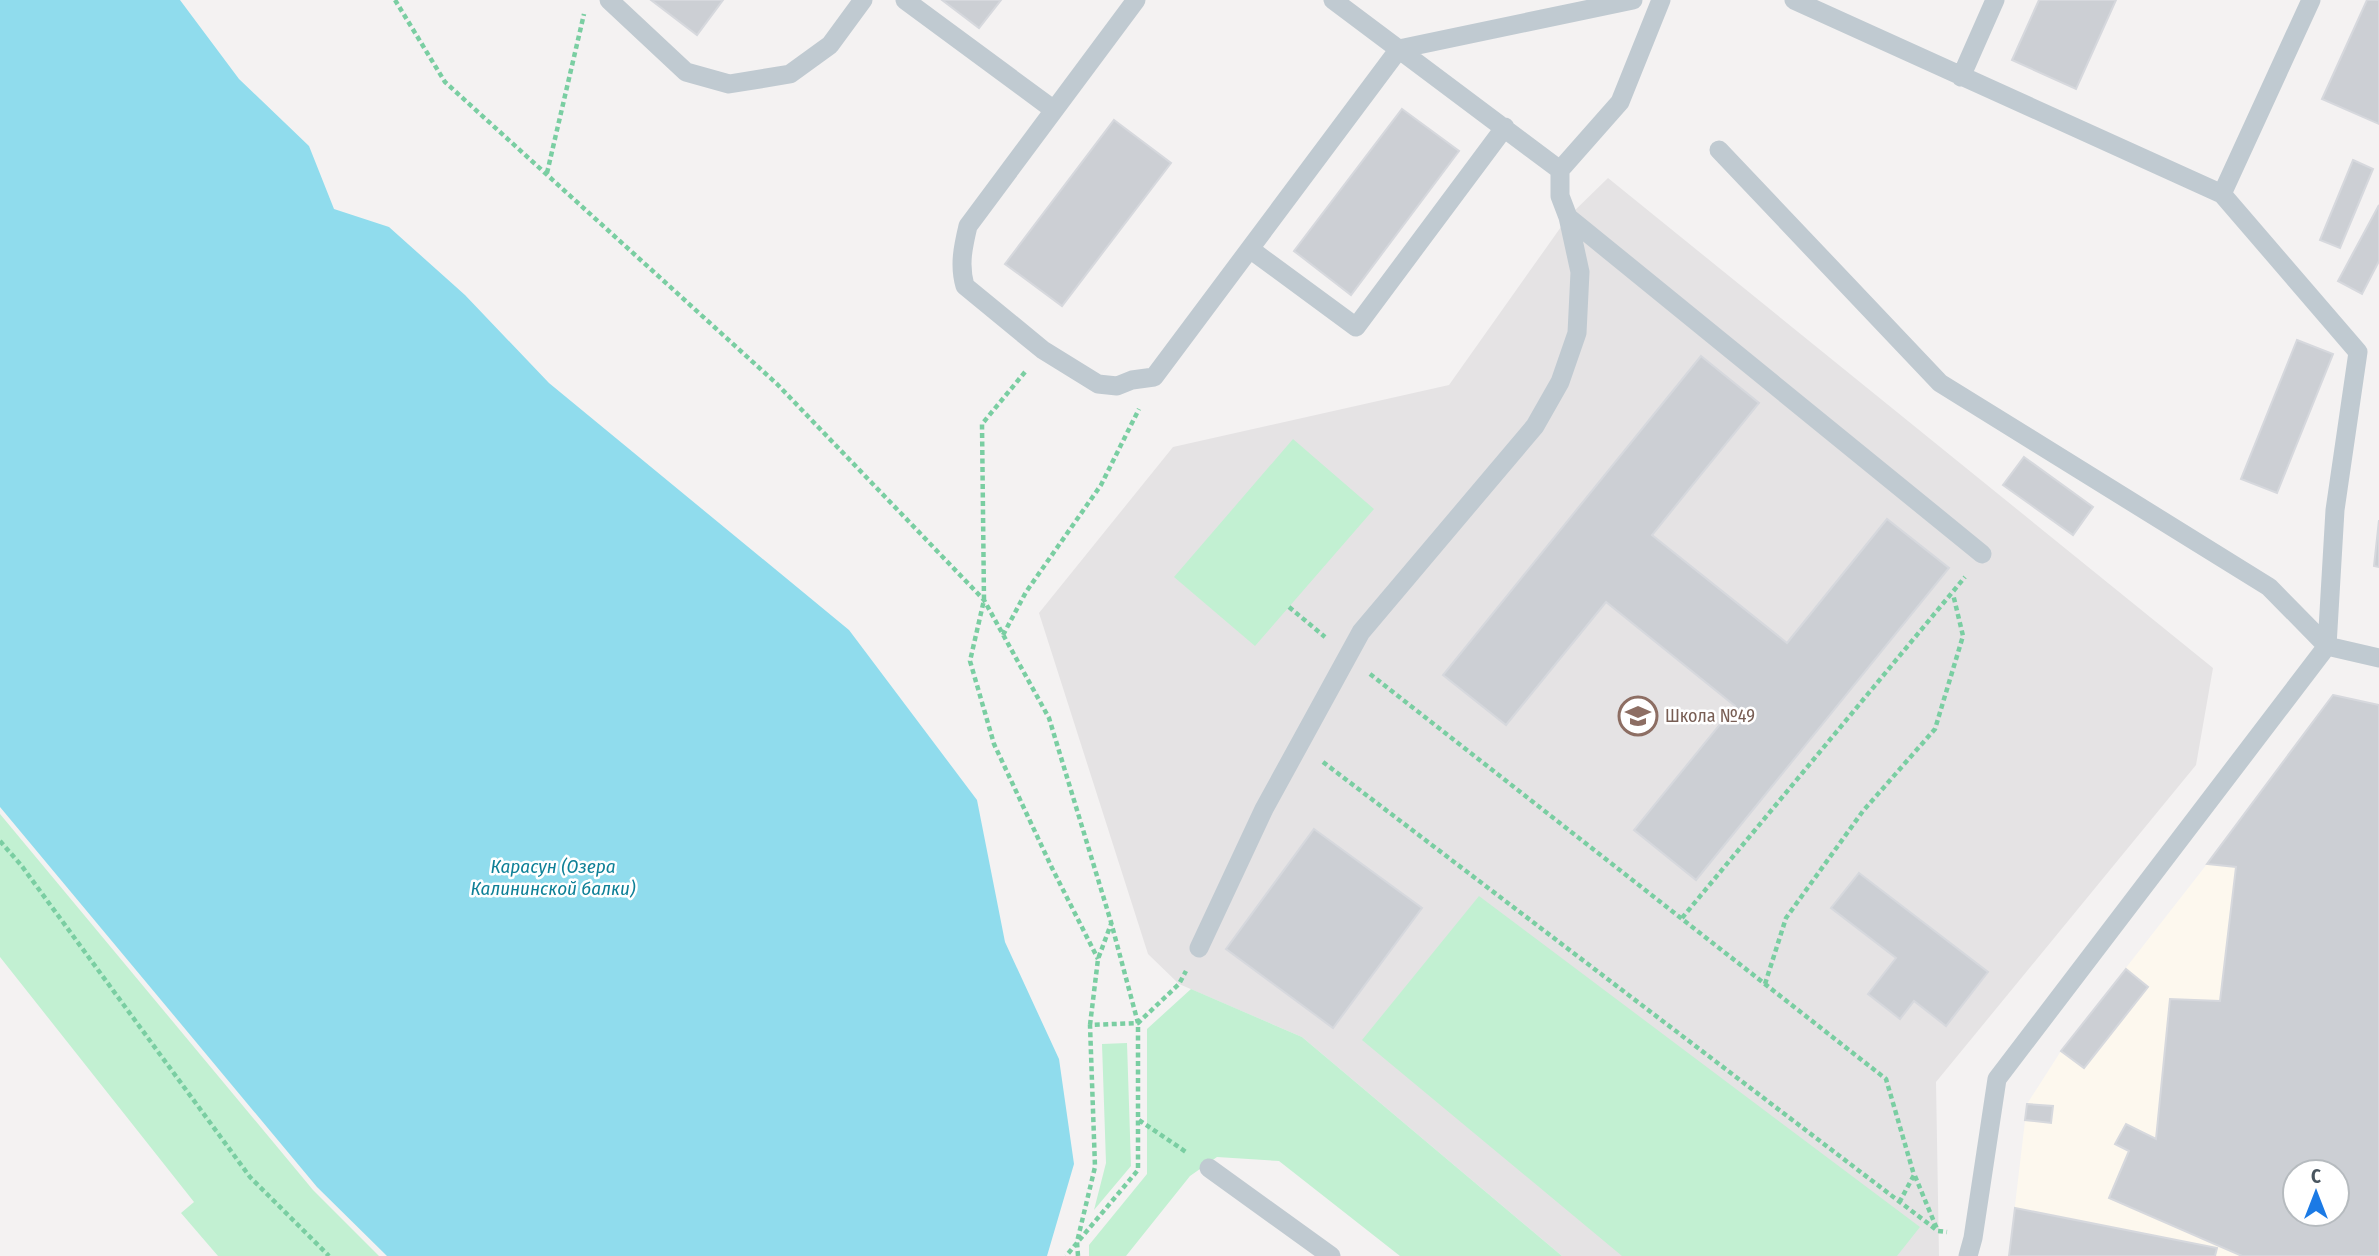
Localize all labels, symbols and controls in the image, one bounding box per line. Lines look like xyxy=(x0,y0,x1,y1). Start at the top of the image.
school or university icon: Школа №49 xyxy=(1617,695,1659,737)
place label: Школа №49 xyxy=(1665,705,1755,727)
water label: Карасун (Озера Калининской балки) xyxy=(471,855,636,900)
north arrow xyxy=(2281,1158,2351,1228)
text: С xyxy=(2311,1165,2321,1188)

